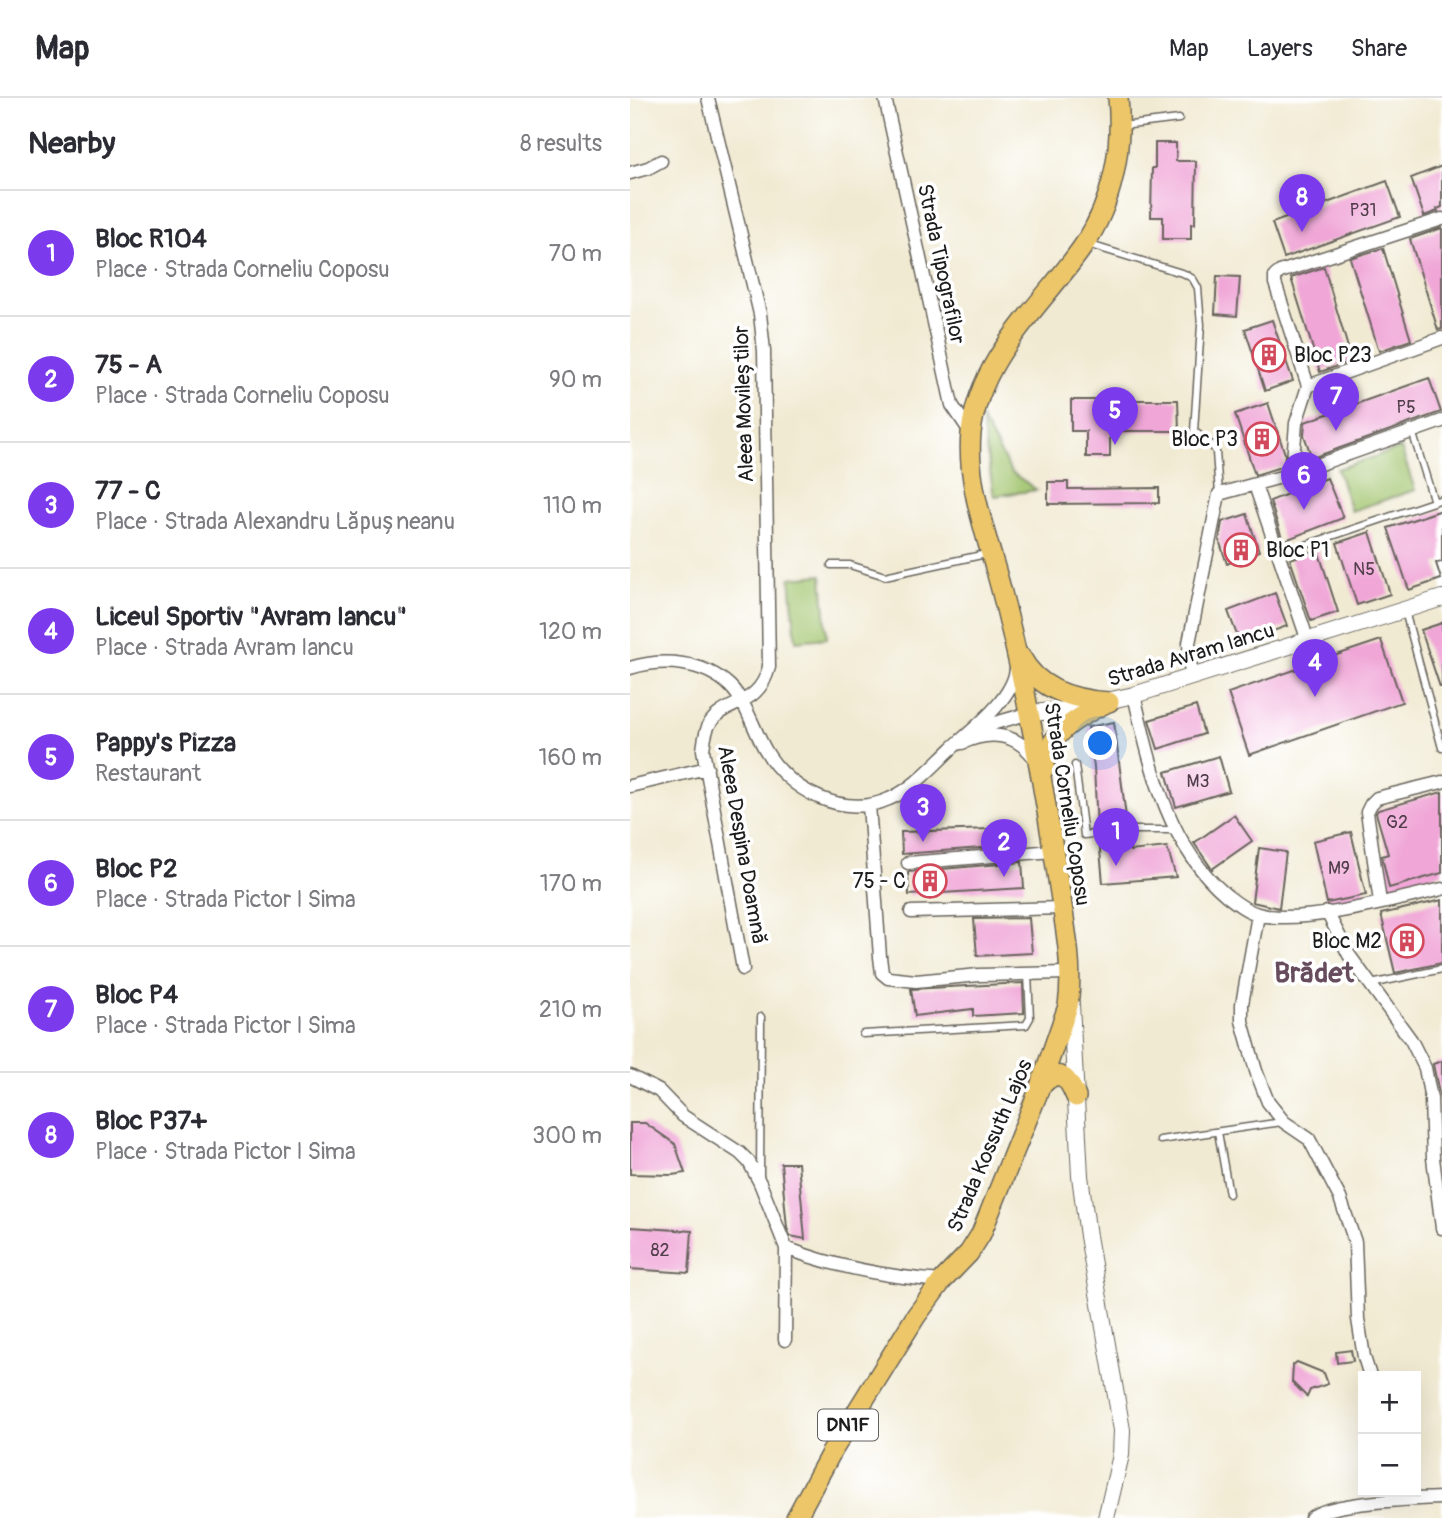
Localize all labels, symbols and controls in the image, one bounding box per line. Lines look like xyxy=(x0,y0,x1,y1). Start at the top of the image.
text: Map xyxy=(35,28,90,69)
text: Map xyxy=(1169,34,1209,63)
text: Layers xyxy=(1247,34,1313,63)
text: Share xyxy=(1351,34,1407,63)
text: Nearby xyxy=(28,125,115,162)
text: 8 results xyxy=(520,129,602,158)
pin: 8 xyxy=(1279,174,1325,232)
street label: Strada Tipografilor xyxy=(911,181,971,347)
house number: P31 xyxy=(1349,199,1377,222)
text: Bloc R104 xyxy=(95,223,207,255)
text: 1 xyxy=(47,239,56,268)
text: 70 m xyxy=(549,239,602,268)
text: Place · Strada Corneliu Coposu xyxy=(95,255,389,284)
street label: Aleea Movileștilor xyxy=(728,324,760,483)
building icon: Bloc P23 xyxy=(1250,336,1288,374)
place label: Bloc P23 xyxy=(1294,342,1372,369)
text: 75 - A xyxy=(95,349,162,381)
text: 2 xyxy=(45,365,57,394)
text: 90 m xyxy=(549,365,602,394)
pin: 7 xyxy=(1313,373,1359,431)
text: Place · Strada Corneliu Coposu xyxy=(95,381,389,410)
pin: 5 xyxy=(1092,387,1138,445)
house number: P5 xyxy=(1396,396,1416,419)
building icon: Bloc P3 xyxy=(1243,420,1281,458)
place label: Bloc P3 xyxy=(1171,426,1238,453)
pin: 6 xyxy=(1281,452,1327,510)
text: 77 - C xyxy=(95,475,161,507)
text: 3 xyxy=(45,491,57,520)
text: 110 m xyxy=(543,491,602,520)
text: Place · Strada Alexandru Lăpușneanu xyxy=(95,507,455,536)
building icon: Bloc P1 xyxy=(1222,531,1260,569)
place label: Bloc P1 xyxy=(1266,537,1329,564)
house number: N5 xyxy=(1353,558,1375,581)
text: Liceul Sportiv "Avram Iancu" xyxy=(95,601,407,633)
text: 4 xyxy=(44,617,58,646)
text: 120 m xyxy=(539,617,602,646)
street label: Strada Avram Iancu xyxy=(1104,617,1278,693)
text: Place · Strada Avram Iancu xyxy=(95,633,354,662)
pin: 4 xyxy=(1292,639,1338,697)
street label: Strada Corneliu Coposu xyxy=(1038,700,1096,908)
your location xyxy=(1083,726,1117,760)
text: Pappy's Pizza xyxy=(95,727,236,759)
text: 5 xyxy=(45,743,57,772)
text: 160 m xyxy=(538,743,602,772)
street label: Aleea Despina Doamnă xyxy=(711,743,773,947)
text: Restaurant xyxy=(95,759,201,788)
house number: M3 xyxy=(1186,770,1210,793)
pin: 3 xyxy=(900,784,946,842)
pin: 1 xyxy=(1093,808,1139,866)
house number: G2 xyxy=(1386,811,1408,834)
pin: 2 xyxy=(981,819,1027,877)
text: Bloc P2 xyxy=(95,853,178,885)
house number: M9 xyxy=(1328,857,1350,880)
building icon: 75 - C xyxy=(911,862,949,900)
place label: 75 - C xyxy=(852,868,906,895)
text: 6 xyxy=(44,869,58,898)
text: 170 m xyxy=(540,869,602,898)
text: Place · Strada Pictor I Sima xyxy=(95,885,356,914)
building icon: Bloc M2 xyxy=(1388,922,1426,960)
place label: Bloc M2 xyxy=(1312,928,1382,955)
district label: Brădet xyxy=(1274,956,1354,991)
text: Bloc P4 xyxy=(95,979,178,1011)
text: 7 xyxy=(45,995,57,1024)
text: 210 m xyxy=(539,995,602,1024)
text: Place · Strada Pictor I Sima xyxy=(95,1011,356,1040)
street label: Strada Kossuth Lajos xyxy=(941,1055,1039,1237)
text: Bloc P37+ xyxy=(95,1105,206,1137)
text: 8 xyxy=(45,1121,57,1150)
text: 300 m xyxy=(532,1121,602,1150)
text: Place · Strada Pictor I Sima xyxy=(95,1137,356,1166)
house number: 82 xyxy=(650,1239,670,1262)
map controls xyxy=(1358,1371,1421,1497)
button: + xyxy=(1358,1371,1421,1434)
road number: DN1F xyxy=(818,1410,878,1441)
button: − xyxy=(1358,1434,1421,1497)

